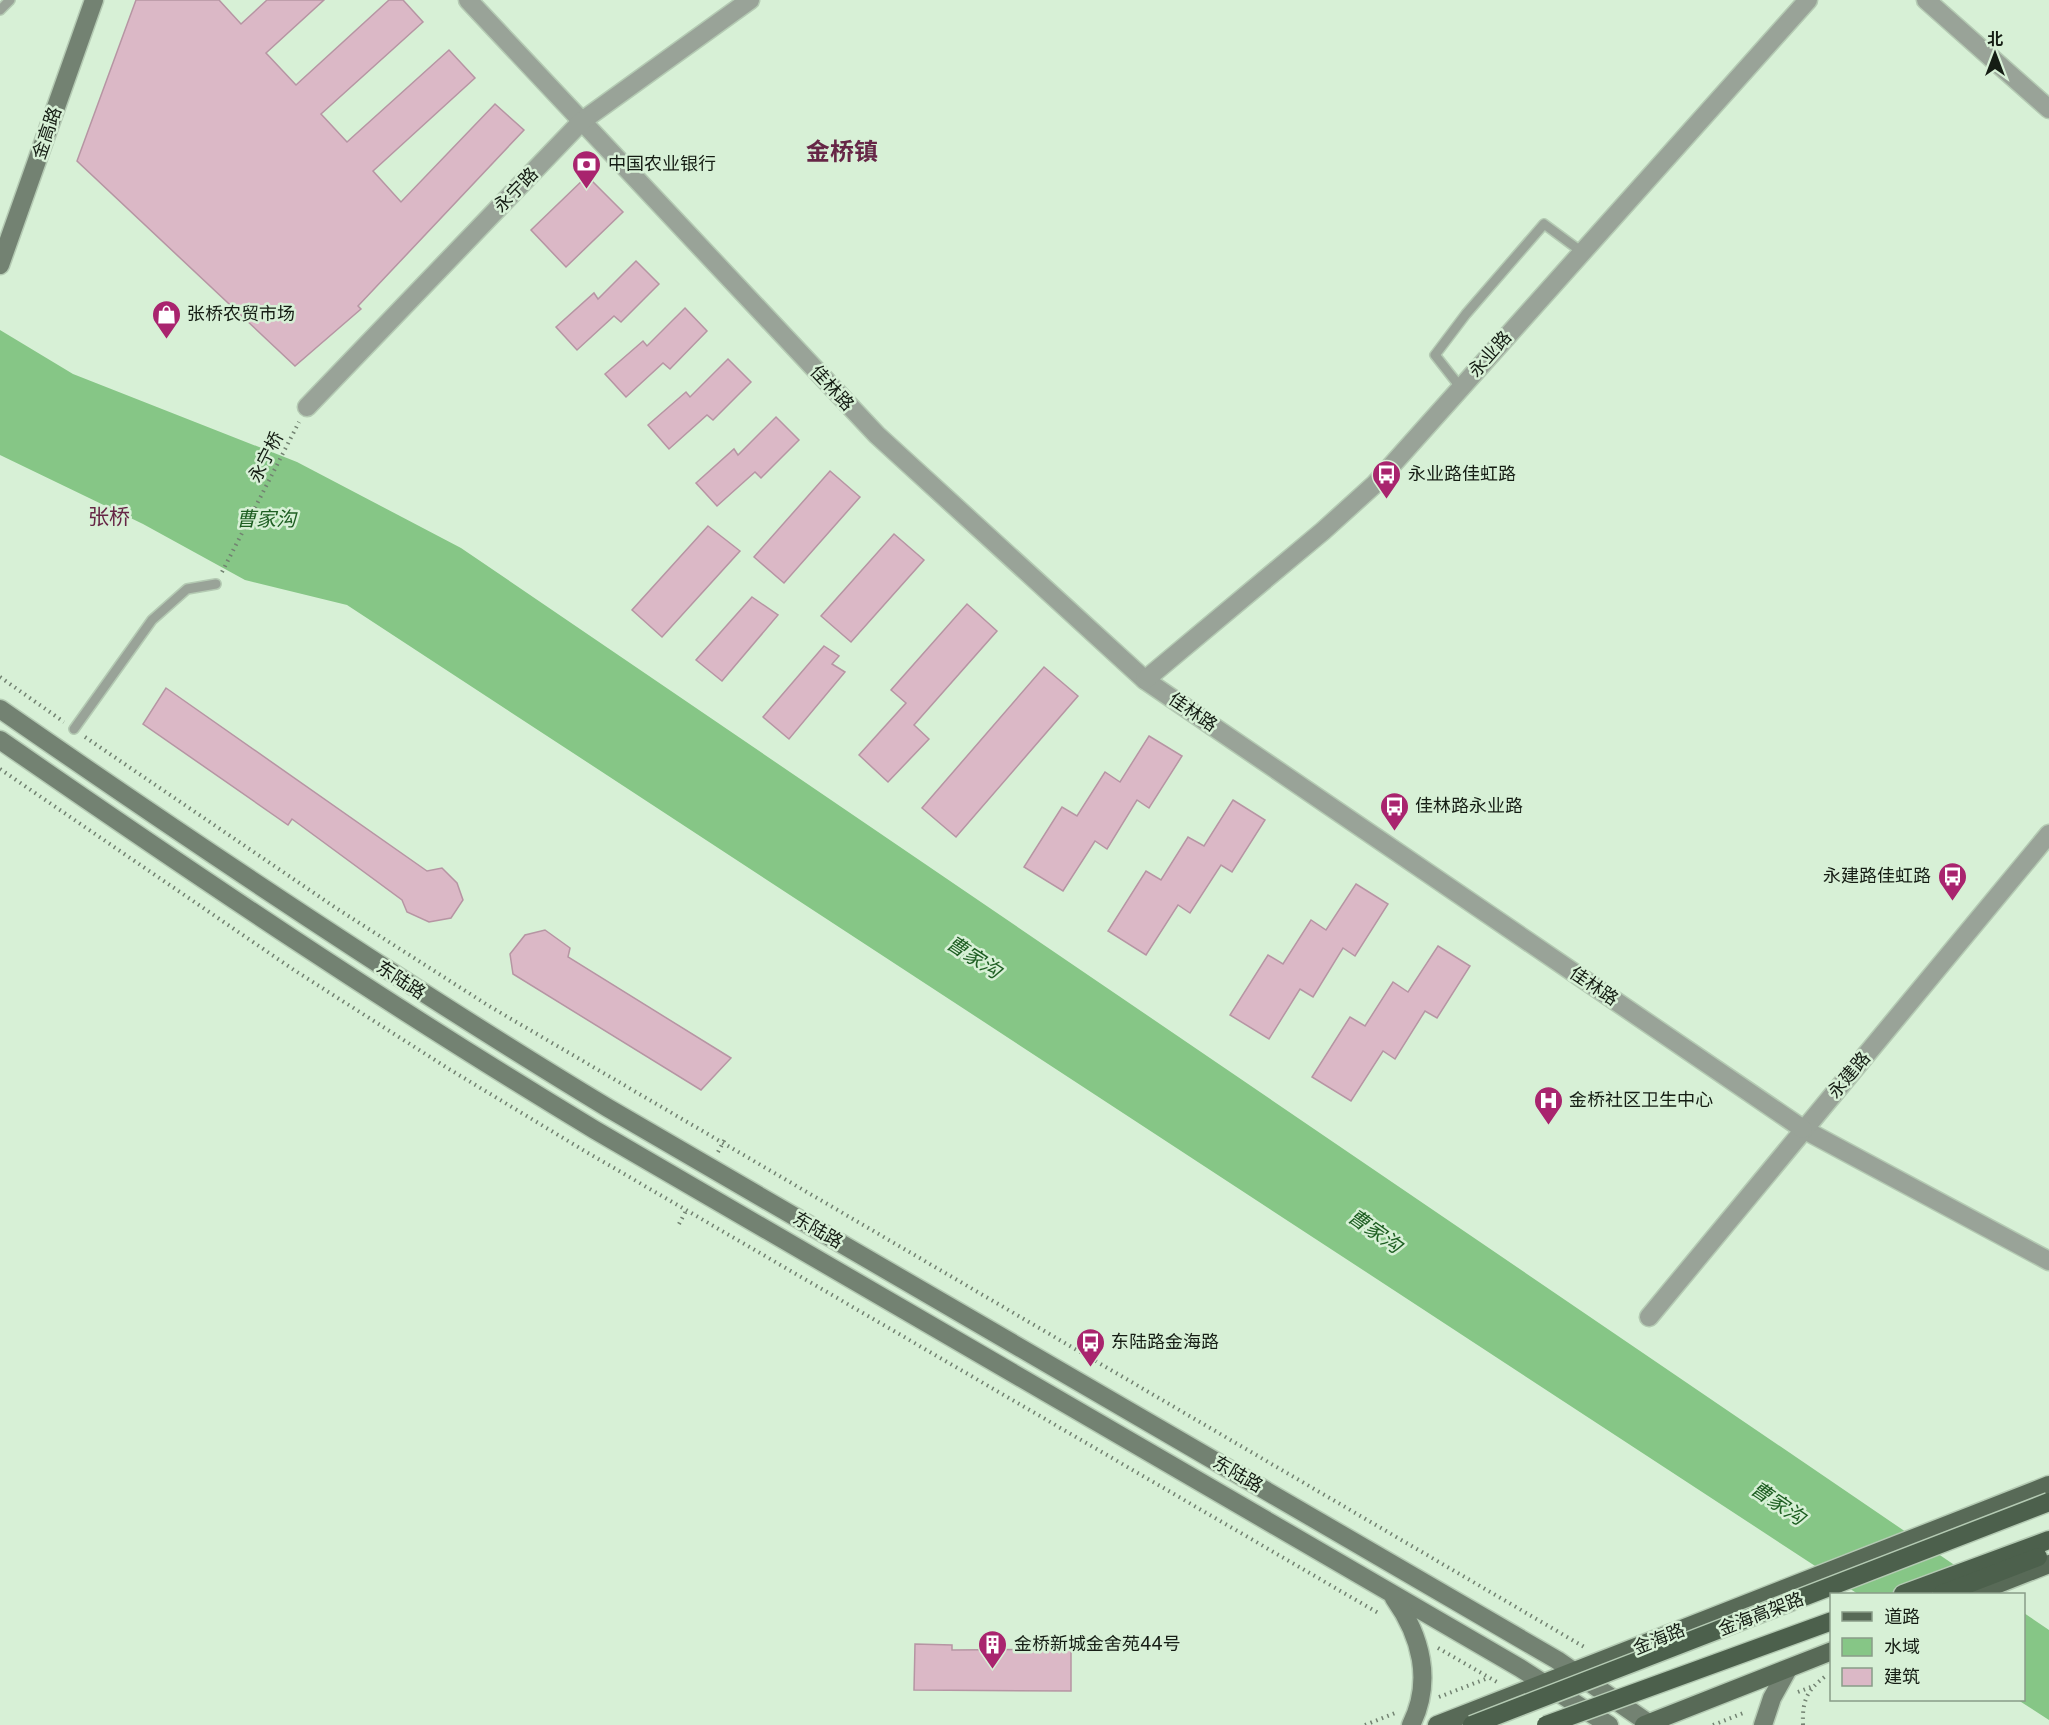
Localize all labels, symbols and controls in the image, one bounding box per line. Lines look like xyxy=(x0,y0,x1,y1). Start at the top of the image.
north arrow xyxy=(1965,24,2025,84)
text: 北 xyxy=(1987,30,2003,49)
street label: 金高路 xyxy=(28,104,65,162)
district label: 金桥镇 xyxy=(806,137,878,165)
bank icon: 中国农业银行 xyxy=(571,148,603,190)
place label: 中国农业银行 xyxy=(608,153,716,174)
street label: 永宁路 xyxy=(489,163,542,216)
shop icon: 张桥农贸市场 xyxy=(150,298,182,340)
place label: 张桥农贸市场 xyxy=(187,303,295,324)
street label: 永业路 xyxy=(1464,326,1515,381)
street label: 佳林路 xyxy=(806,361,858,415)
street label: 永宁桥 xyxy=(244,428,287,486)
bus stop icon: 永业路佳虹路 xyxy=(1371,458,1403,500)
place label: 永业路佳虹路 xyxy=(1408,463,1516,484)
district label: 张桥 xyxy=(88,504,130,529)
water label: 曹家沟 xyxy=(236,507,298,531)
street label: 佳林路 xyxy=(1165,688,1222,735)
bus stop icon: 佳林路永业路 xyxy=(1378,790,1410,832)
place label: 佳林路永业路 xyxy=(1415,795,1523,816)
bus stop icon: 永建路佳虹路 xyxy=(1936,860,1968,902)
place label: 永建路佳虹路 xyxy=(1823,865,1931,886)
water label: 曹家沟 xyxy=(942,931,1007,984)
street label: 东陆路 xyxy=(373,956,430,1003)
street label: 佳林路 xyxy=(1566,962,1623,1009)
street label: 永建路 xyxy=(1823,1047,1874,1102)
hospital icon: 金桥社区卫生中心 xyxy=(1532,1084,1564,1126)
place label: 金桥社区卫生中心 xyxy=(1569,1089,1713,1110)
water label: 曹家沟 xyxy=(1344,1204,1408,1259)
street label: 东陆路 xyxy=(790,1207,847,1252)
bus stop icon: 东陆路金海路 xyxy=(1074,1326,1106,1368)
place label: 东陆路金海路 xyxy=(1111,1331,1219,1352)
street label: 东陆路 xyxy=(1210,1451,1267,1496)
water label: 曹家沟 xyxy=(1746,1476,1811,1531)
street label: 金海高架路 xyxy=(1715,1588,1807,1639)
legend xyxy=(1830,1593,2025,1701)
text: 道路 xyxy=(1884,1606,1920,1627)
street label: 金海路 xyxy=(1630,1619,1688,1658)
building icon: 金桥新城金舍苑44号 xyxy=(977,1628,1009,1670)
place label: 金桥新城金舍苑44号 xyxy=(1014,1633,1181,1654)
text: 水域 xyxy=(1884,1636,1920,1657)
text: 建筑 xyxy=(1884,1666,1920,1687)

